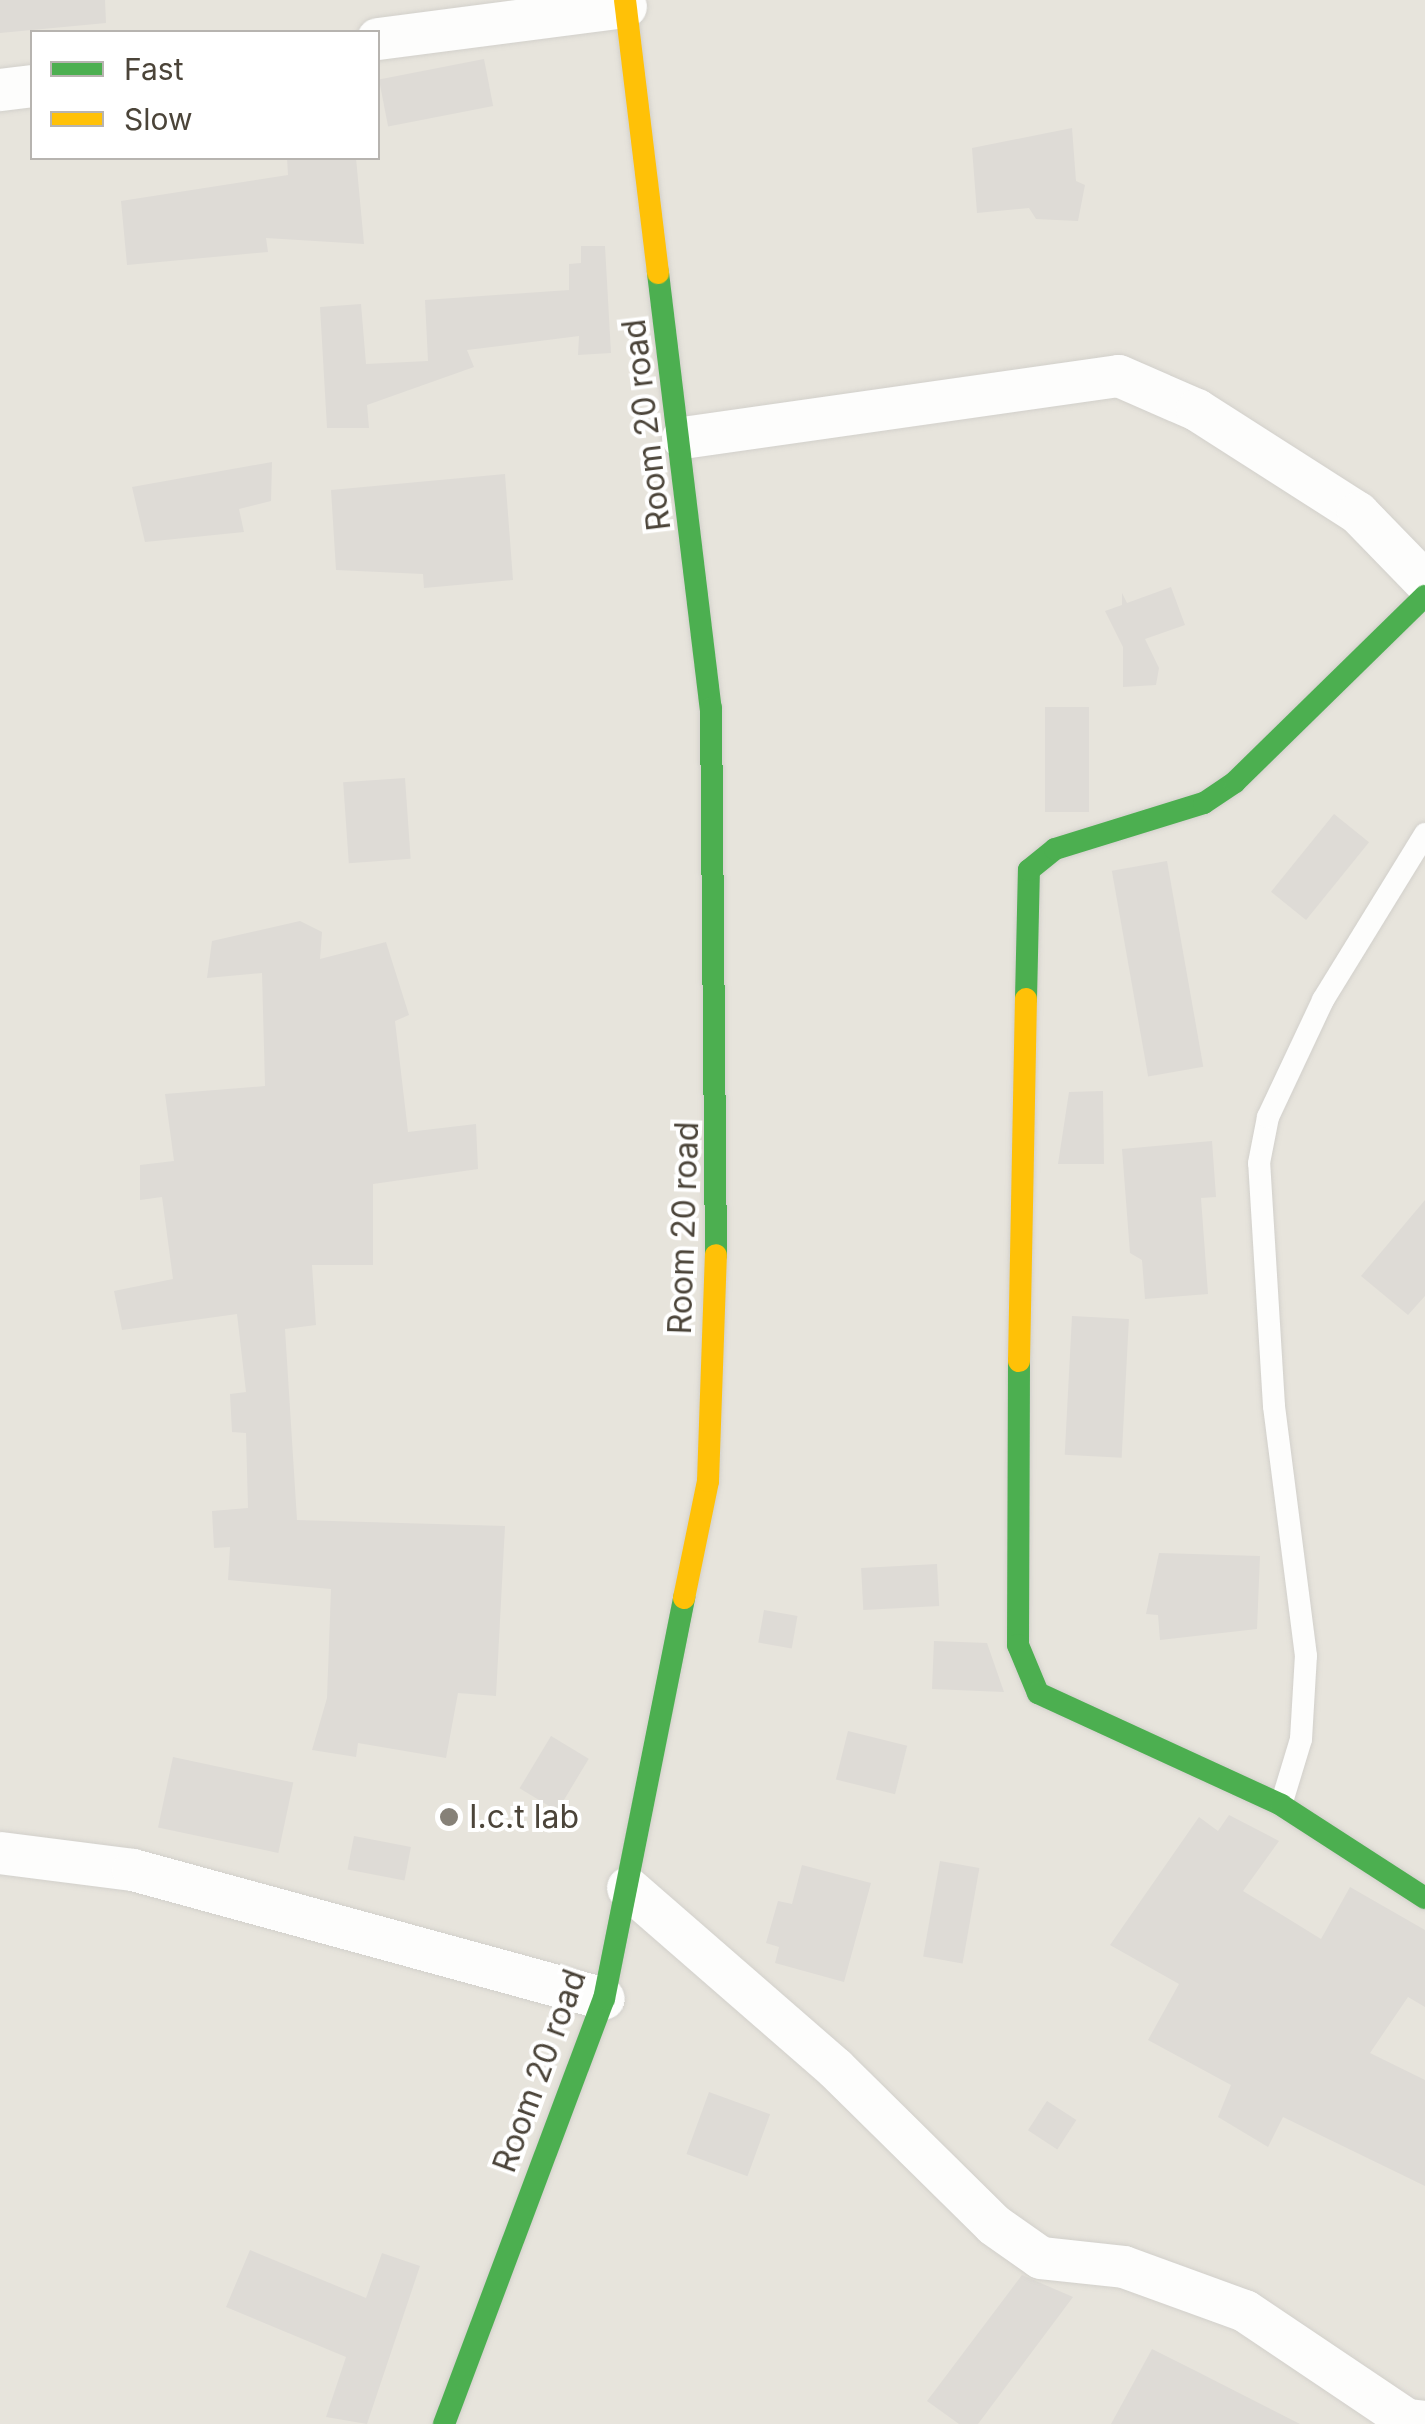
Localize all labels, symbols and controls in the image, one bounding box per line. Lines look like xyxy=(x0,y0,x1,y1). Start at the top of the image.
legend xyxy=(30,30,380,160)
text: Fast xyxy=(124,51,183,87)
text: Slow xyxy=(124,101,193,137)
street label: Room 20 road xyxy=(615,317,679,533)
street label: Room 20 road xyxy=(661,1121,707,1335)
place label: I.c.t lab xyxy=(469,1798,579,1836)
marker: I.c.t lab xyxy=(438,1806,460,1828)
street label: Room 20 road xyxy=(486,1964,594,2178)

